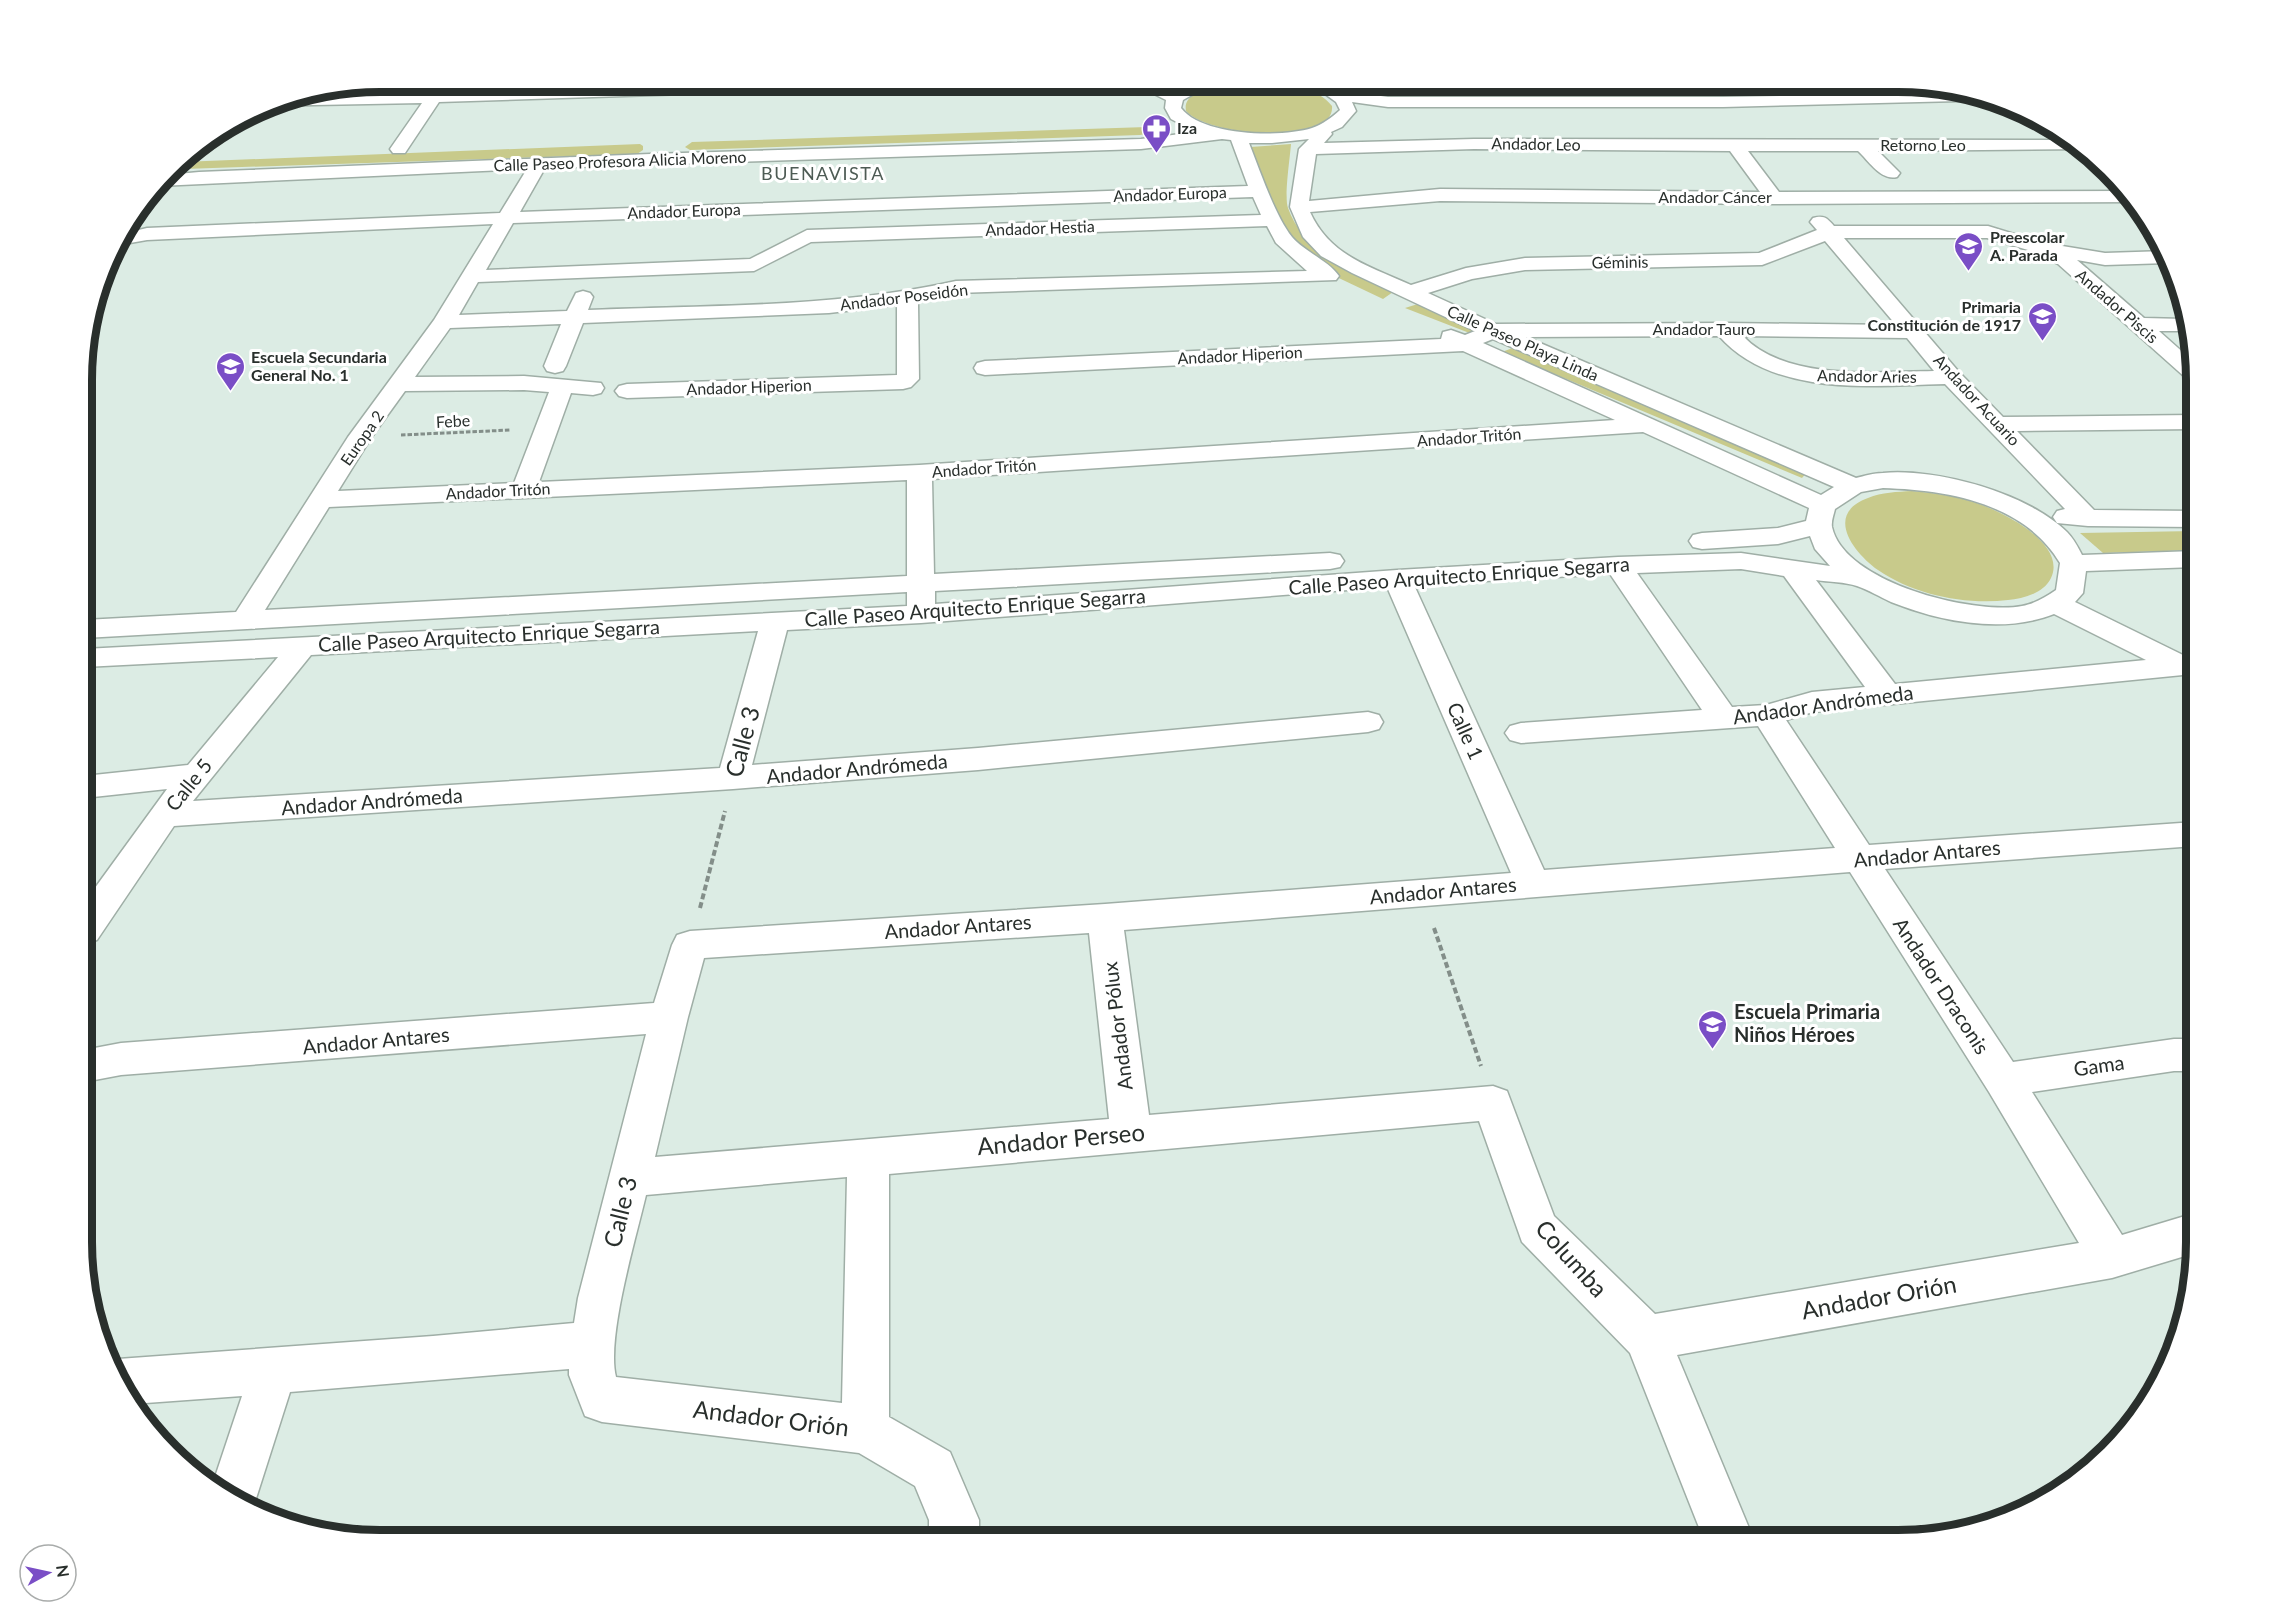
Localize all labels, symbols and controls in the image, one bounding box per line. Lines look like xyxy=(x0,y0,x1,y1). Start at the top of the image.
pharmacy icon: Iza xyxy=(1140,112,1172,154)
place label: Iza xyxy=(1177,118,1197,137)
street label: Andador Leo xyxy=(1491,133,1581,154)
street label: Retorno Leo xyxy=(1880,135,1966,154)
street label: Calle Paseo Profesora Alicia Moreno xyxy=(493,147,747,174)
district label: BUENAVISTA xyxy=(761,162,885,184)
street label: Andador Europa xyxy=(1113,182,1227,205)
street label: Andador Cáncer xyxy=(1658,187,1772,206)
street label: Andador Europa xyxy=(627,199,741,222)
street label: Andador Hestia xyxy=(985,216,1095,239)
place label: Preescolar A. Parada xyxy=(1989,227,2064,264)
school or university icon: Preescolar A. Parada xyxy=(1953,230,1985,272)
street label: Géminis xyxy=(1591,252,1649,271)
street label: Andador Piscis xyxy=(2072,265,2162,347)
street label: Andador Poseidón xyxy=(839,279,969,314)
place label: Primaria Constitución de 1917 xyxy=(1868,297,2021,334)
school or university icon: Primaria Constitución de 1917 xyxy=(2026,300,2058,342)
street label: Calle Paseo Playa Linda xyxy=(1445,301,1602,385)
street label: Andador Tauro xyxy=(1653,319,1755,338)
street label: Andador Hiperion xyxy=(1177,342,1303,367)
place label: Escuela Secundaria General No. 1 xyxy=(251,347,387,384)
school or university icon: Escuela Secundaria General No. 1 xyxy=(214,350,246,392)
street label: Andador Acuario xyxy=(1930,350,2024,449)
street label: Andador Aries xyxy=(1817,365,1917,386)
street label: Andador Hiperion xyxy=(686,375,812,398)
street label: Europa 2 xyxy=(336,407,387,469)
street label: Febe xyxy=(435,410,471,431)
street label: Andador Tritón xyxy=(1416,423,1522,450)
street label: Andador Tritón xyxy=(931,454,1037,481)
street label: Andador Tritón xyxy=(445,478,551,503)
street label: Calle Paseo Arquitecto Enrique Segarra xyxy=(1288,551,1630,599)
street label: Calle Paseo Arquitecto Enrique Segarra xyxy=(804,583,1146,631)
street label: Calle Paseo Arquitecto Enrique Segarra xyxy=(318,614,660,656)
street label: Andador Andrómeda xyxy=(1731,679,1915,729)
street label: Calle 1 xyxy=(1443,698,1489,763)
street label: Calle 3 xyxy=(718,703,765,780)
street label: Andador Andrómeda xyxy=(765,748,949,788)
street label: Calle 5 xyxy=(160,753,216,815)
street label: Andador Andrómeda xyxy=(280,783,463,819)
street label: Andador Antares xyxy=(1852,835,2001,871)
street label: Andador Antares xyxy=(1368,872,1517,908)
street label: Andador Antares xyxy=(884,909,1032,943)
street label: Andador Draconis xyxy=(1889,913,1995,1058)
street label: Andador Pólux xyxy=(1097,961,1137,1092)
place label: Escuela Primaria Niños Héroes xyxy=(1734,999,1880,1046)
school or university icon: Escuela Primaria Niños Héroes xyxy=(1697,1008,1729,1050)
street label: Andador Antares xyxy=(301,1022,450,1058)
street label: Gama xyxy=(2072,1050,2126,1080)
street label: Andador Perseo xyxy=(976,1117,1146,1160)
street label: Calle 3 xyxy=(597,1173,642,1250)
street label: Columba xyxy=(1530,1214,1614,1302)
street label: Andador Orión xyxy=(1799,1269,1958,1324)
street label: Andador Orión xyxy=(692,1394,851,1441)
north arrow xyxy=(18,1543,78,1603)
text: N xyxy=(53,1563,74,1578)

